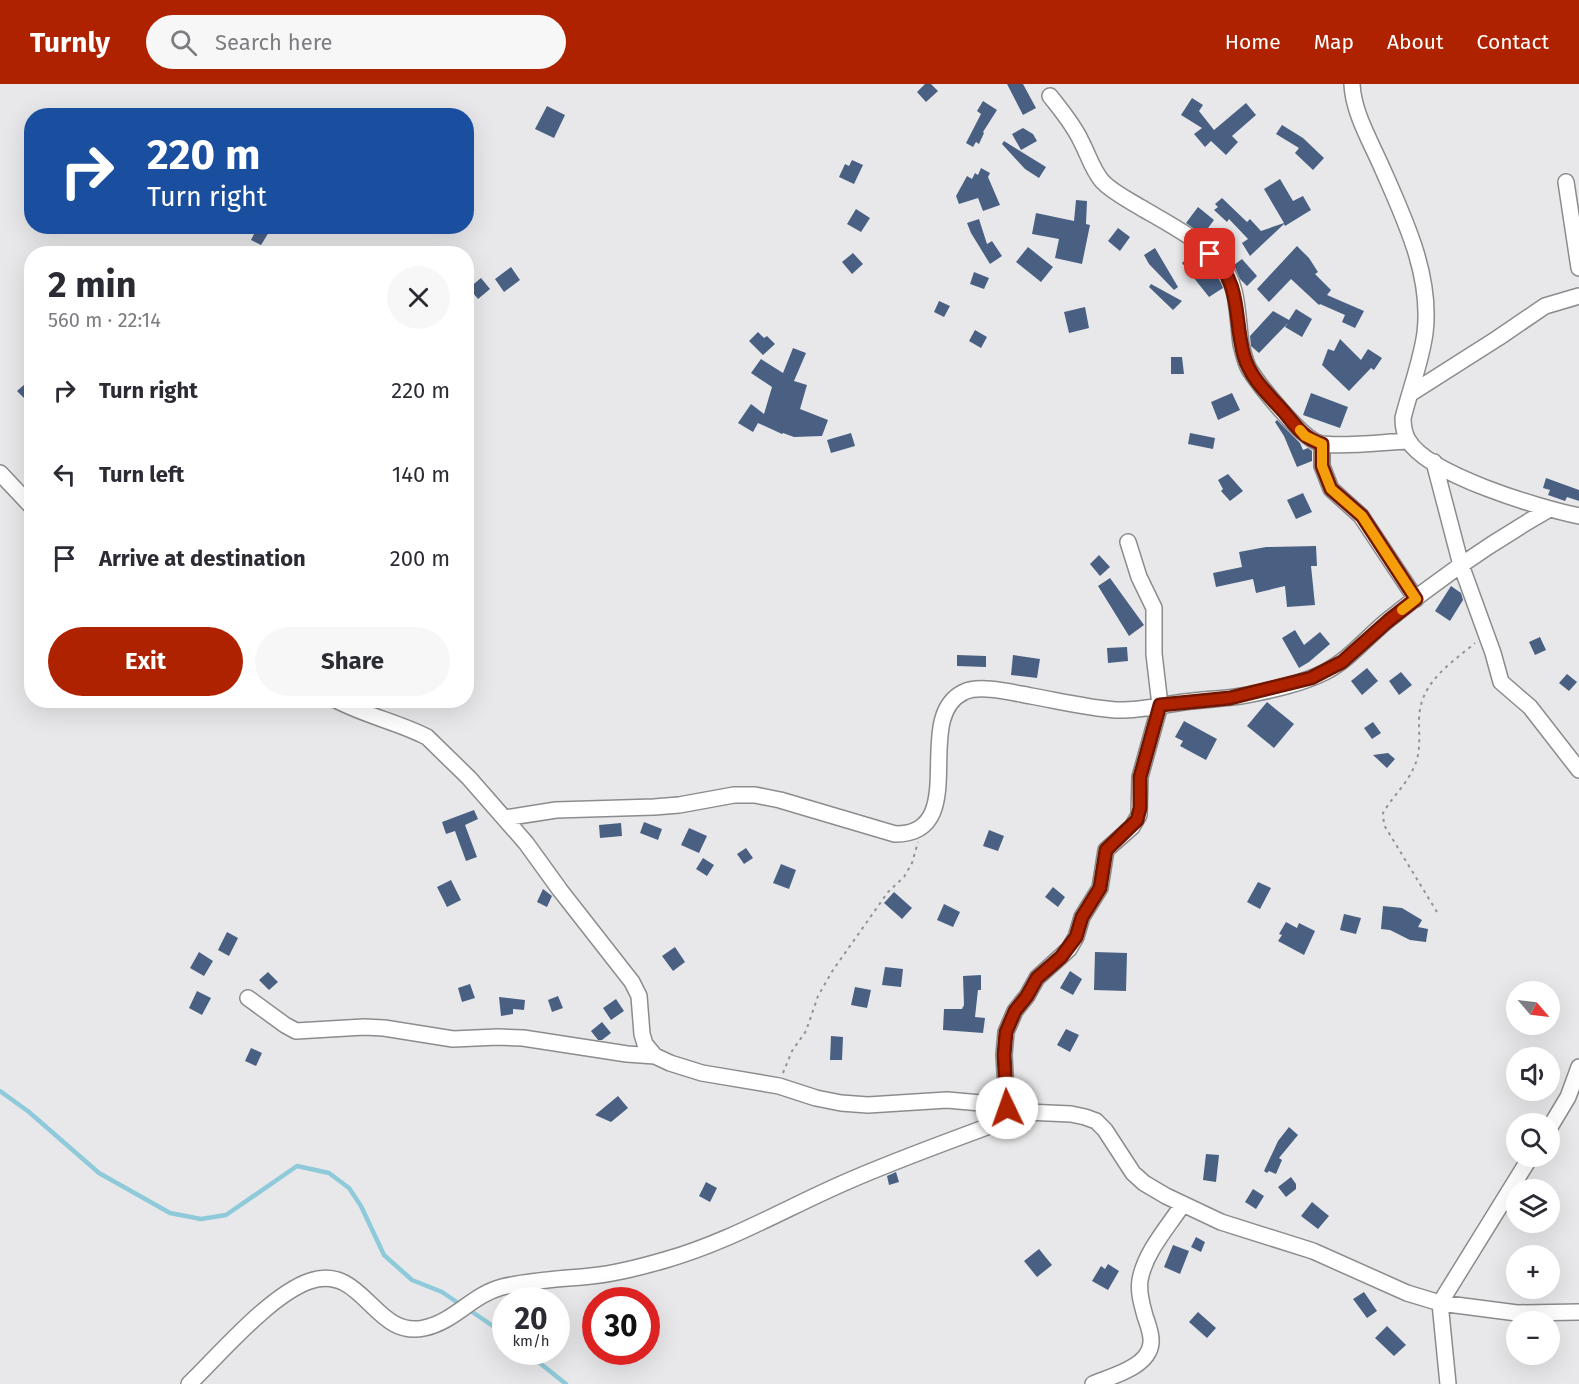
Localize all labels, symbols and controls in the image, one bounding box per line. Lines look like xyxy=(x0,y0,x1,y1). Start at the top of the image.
search box xyxy=(146,15,566,69)
text: Turnly xyxy=(30,26,110,59)
icon: search xyxy=(167,26,200,59)
text: Search here xyxy=(215,29,332,56)
text: Home xyxy=(1225,29,1281,55)
text: Map xyxy=(1314,29,1354,55)
text: About xyxy=(1387,29,1444,55)
text: Contact xyxy=(1477,29,1549,55)
text: 220 m xyxy=(147,130,260,180)
icon: right xyxy=(48,132,126,210)
text: Turn right xyxy=(147,181,267,213)
pin xyxy=(1184,228,1235,279)
icon: arrive xyxy=(1193,237,1226,270)
text: 2 min xyxy=(48,263,137,307)
button: close xyxy=(387,266,450,329)
text: 560 m · 22:14 xyxy=(48,308,161,332)
icon: right xyxy=(48,374,81,407)
text: Turn right xyxy=(99,377,198,404)
text: 220 m xyxy=(391,377,450,404)
icon: left xyxy=(48,458,81,491)
text: Turn left xyxy=(99,461,184,488)
text: 140 m xyxy=(392,461,450,488)
icon: arrive xyxy=(48,542,81,575)
text: Arrive at destination xyxy=(99,545,306,572)
text: 200 m xyxy=(390,545,450,572)
button: Exit xyxy=(48,627,243,696)
button: Share xyxy=(255,627,450,696)
north arrow xyxy=(1506,981,1560,1035)
map controls xyxy=(1506,981,1560,1365)
button: sound xyxy=(1506,1047,1560,1101)
position arrow xyxy=(975,1076,1039,1140)
button: search xyxy=(1506,1113,1560,1167)
button: layers xyxy=(1506,1179,1560,1233)
button: + xyxy=(1506,1245,1560,1299)
speed limit sign: 30 xyxy=(582,1287,660,1365)
text: 20 xyxy=(514,1301,548,1337)
button: − xyxy=(1506,1311,1560,1365)
text: km/h xyxy=(512,1332,550,1350)

